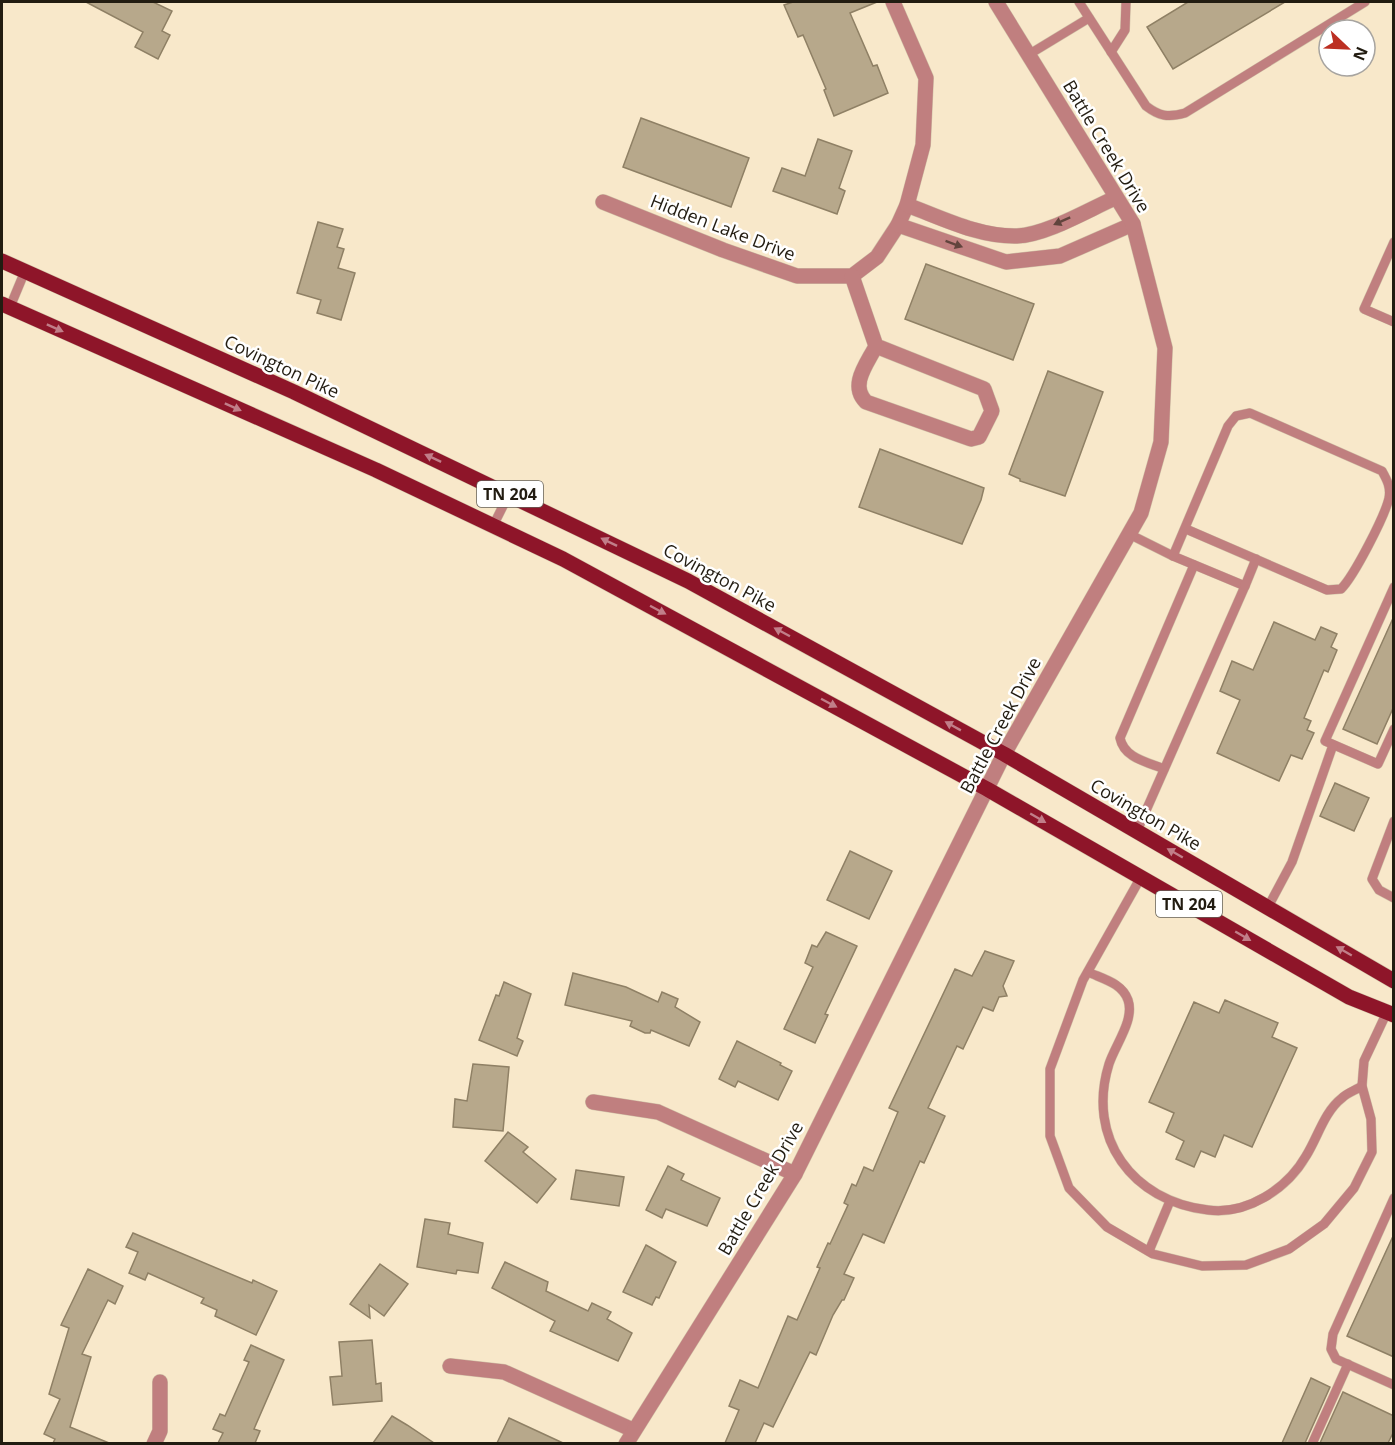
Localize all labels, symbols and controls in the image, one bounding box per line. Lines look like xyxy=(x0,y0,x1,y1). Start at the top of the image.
north arrow xyxy=(1317,18,1377,78)
text: N xyxy=(1348,44,1373,64)
street label: Battle Creek Drive xyxy=(1058,75,1156,217)
street label: Hidden Lake Drive xyxy=(647,188,799,266)
one-way arrow xyxy=(1053,217,1070,226)
one-way arrow xyxy=(945,239,963,249)
one-way arrow xyxy=(46,323,63,332)
street label: Covington Pike xyxy=(221,329,343,403)
one-way arrow xyxy=(224,403,242,412)
one-way arrow xyxy=(425,454,442,463)
road number: TN 204 xyxy=(477,481,543,507)
street label: Covington Pike xyxy=(659,537,781,617)
one-way arrow xyxy=(601,538,618,547)
one-way arrow xyxy=(649,605,666,615)
one-way arrow xyxy=(774,627,791,637)
street label: Battle Creek Drive xyxy=(954,653,1046,797)
one-way arrow xyxy=(821,698,838,708)
one-way arrow xyxy=(944,721,961,731)
street label: Covington Pike xyxy=(1086,773,1206,855)
one-way arrow xyxy=(1030,812,1046,823)
one-way arrow xyxy=(1166,848,1183,858)
road number: TN 204 xyxy=(1156,891,1222,917)
one-way arrow xyxy=(1235,930,1252,940)
one-way arrow xyxy=(1336,945,1352,956)
street label: Battle Creek Drive xyxy=(712,1117,808,1259)

